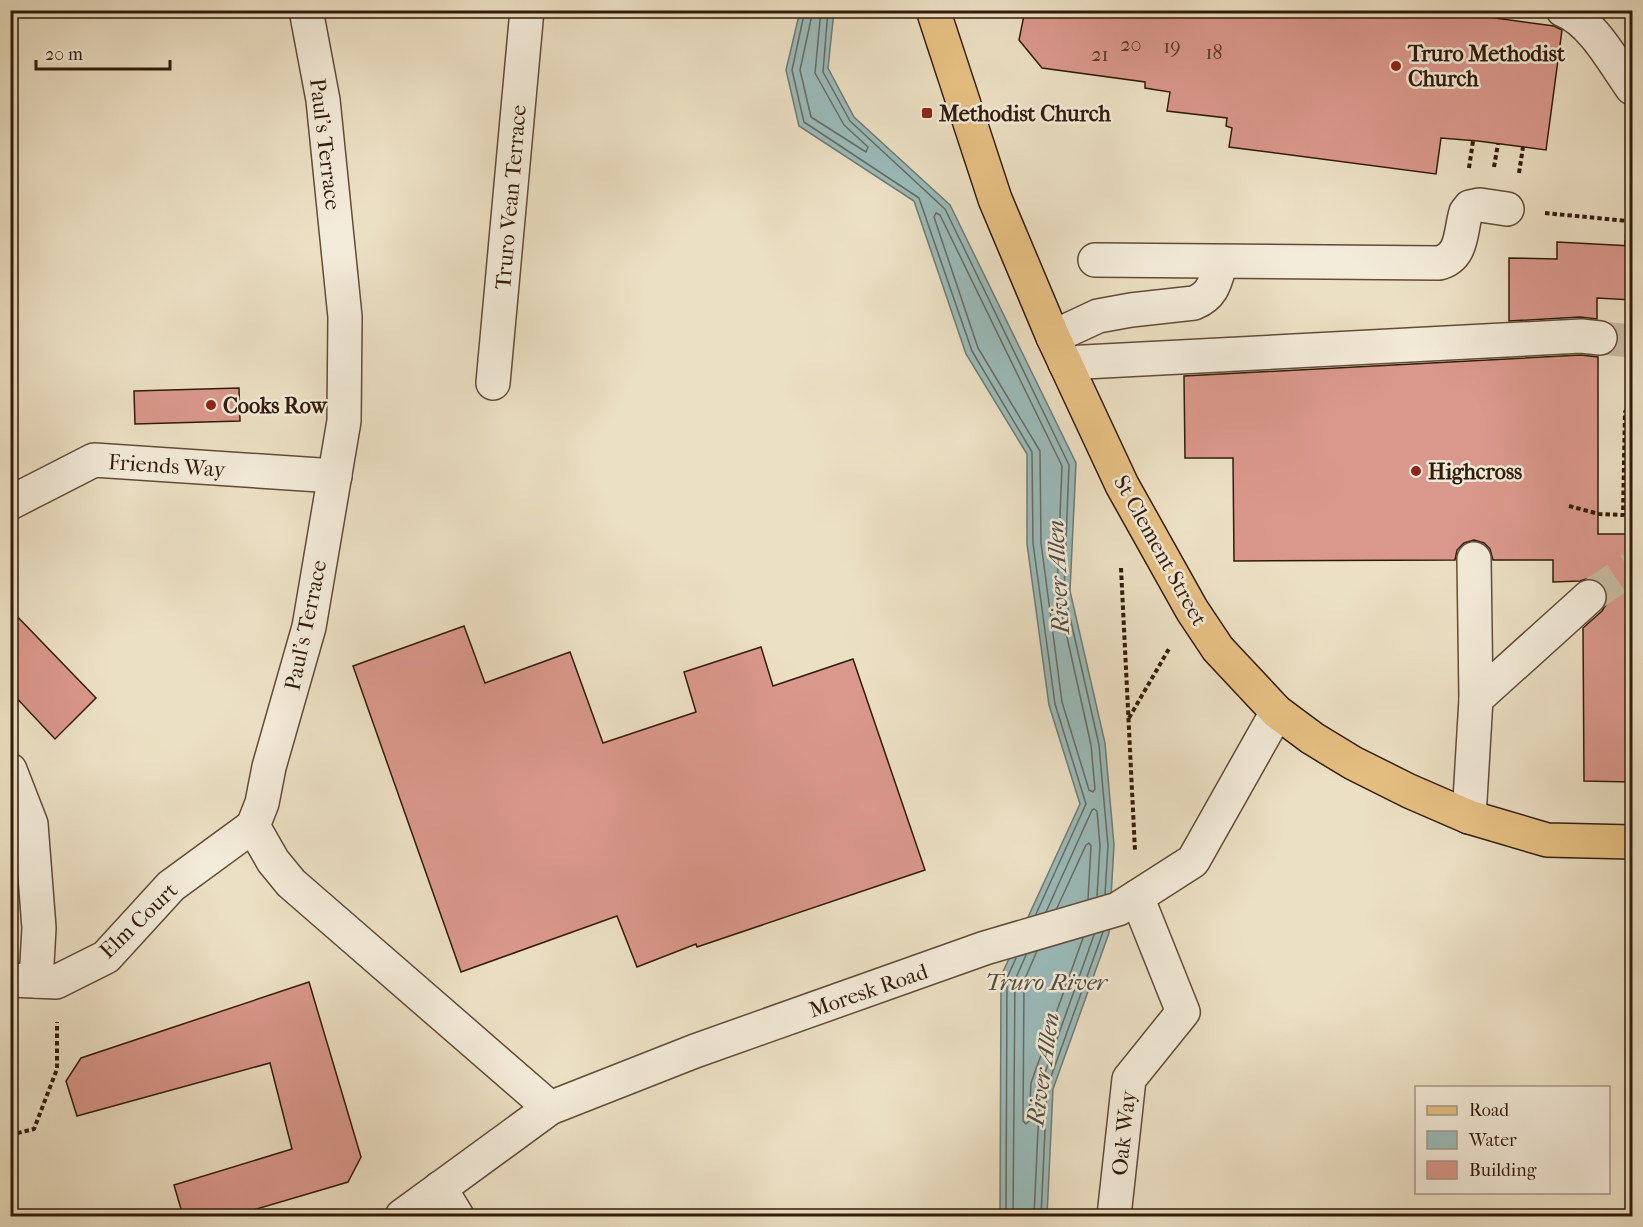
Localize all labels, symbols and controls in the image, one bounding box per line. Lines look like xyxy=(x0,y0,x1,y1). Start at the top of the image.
scale bar xyxy=(36,33,170,71)
house number: 20 xyxy=(1120,33,1142,56)
house number: 19 xyxy=(1163,35,1181,58)
house number: 18 xyxy=(1205,41,1223,64)
place label: Truro Methodist Church xyxy=(1407,41,1566,92)
house number: 21 xyxy=(1091,43,1109,66)
text: 20 m xyxy=(45,44,83,65)
marker: Truro Methodist Church xyxy=(1389,59,1403,73)
street label: Paul's Terrace xyxy=(304,77,346,212)
place label: Methodist Church xyxy=(938,101,1111,127)
street label: Truro Vean Terrace xyxy=(490,104,532,291)
marker: Methodist Church xyxy=(920,106,934,120)
place label: Cooks Row xyxy=(223,393,328,419)
marker: Cooks Row xyxy=(204,398,218,412)
street label: Friends Way xyxy=(107,449,228,483)
place label: Highcross xyxy=(1428,459,1522,485)
marker: Highcross xyxy=(1409,464,1423,478)
street label: St Clement Street xyxy=(1108,471,1212,630)
water label: River Allen xyxy=(1041,519,1075,637)
street label: Paul's Terrace xyxy=(279,558,332,693)
street label: Elm Court xyxy=(94,877,183,964)
street label: Moresk Road xyxy=(805,958,932,1023)
water label: Truro River xyxy=(985,968,1109,996)
water label: River Allen xyxy=(1021,1011,1065,1129)
legend xyxy=(1415,1086,1610,1194)
street label: Oak Way xyxy=(1107,1088,1142,1177)
text: Road xyxy=(1469,1100,1509,1121)
text: Water xyxy=(1468,1130,1517,1151)
text: Building xyxy=(1469,1160,1537,1181)

